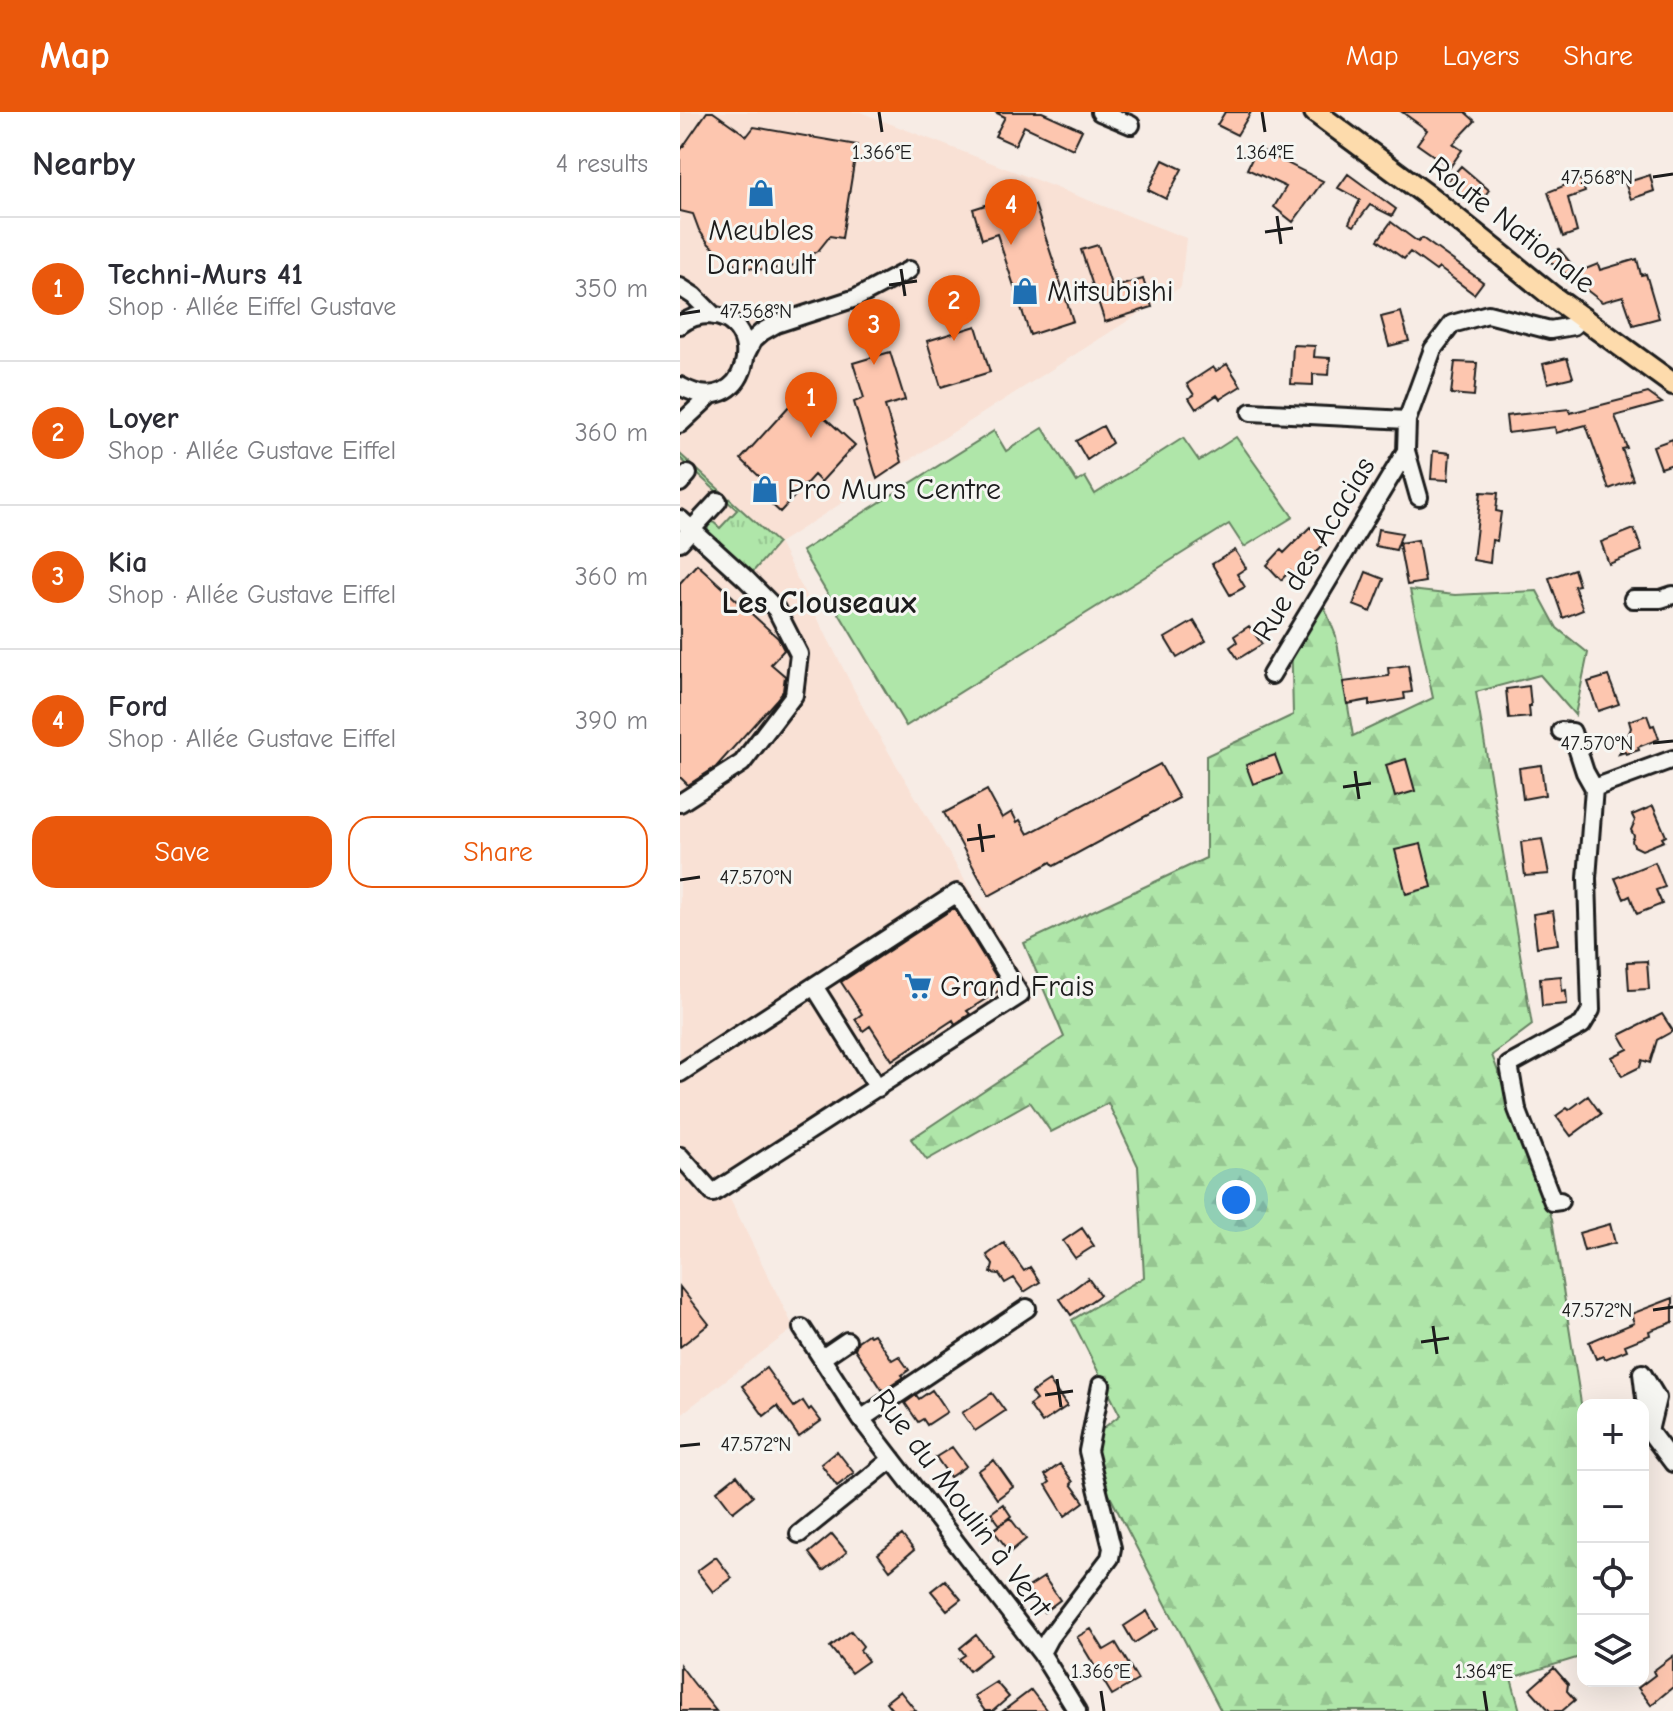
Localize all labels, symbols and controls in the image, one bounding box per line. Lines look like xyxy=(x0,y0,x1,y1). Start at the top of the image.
text: Map xyxy=(40,34,110,78)
text: Map xyxy=(1346,40,1399,72)
text: Layers xyxy=(1443,40,1519,72)
text: Share xyxy=(1563,40,1633,72)
text: 1.366°E xyxy=(852,141,912,164)
text: 1.364°E xyxy=(1236,141,1294,164)
text: Nearby xyxy=(32,144,135,184)
text: 4 results xyxy=(556,149,648,179)
street label: Route Nationale xyxy=(1422,149,1602,301)
text: 47.568°N xyxy=(1561,166,1633,189)
shop icon: Meubles Darnault xyxy=(746,178,776,208)
pin: 4 xyxy=(985,179,1037,245)
place label: Meubles Darnault xyxy=(707,213,817,282)
text: Techni-Murs 41 xyxy=(108,257,303,292)
text: 1 xyxy=(53,274,63,304)
text: 350 m xyxy=(575,274,648,304)
place label: Mitsubishi xyxy=(1047,274,1174,309)
pin: 2 xyxy=(928,275,980,341)
shop icon: Mitsubishi xyxy=(1010,276,1040,306)
text: Shop · Allée Eiffel Gustave xyxy=(108,292,396,322)
pin: 3 xyxy=(848,299,900,365)
text: 47.568°N xyxy=(720,300,792,323)
pin: 1 xyxy=(785,372,837,438)
text: Loyer xyxy=(108,401,179,436)
text: 2 xyxy=(52,418,64,448)
text: 360 m xyxy=(575,418,648,448)
text: Shop · Allée Gustave Eiffel xyxy=(108,436,396,466)
street label: Rue des Acacias xyxy=(1245,451,1383,647)
place label: Pro Murs Centre xyxy=(787,472,1001,507)
shop icon: Pro Murs Centre xyxy=(750,474,780,504)
text: Kia xyxy=(108,545,147,580)
text: 3 xyxy=(52,562,64,592)
text: 360 m xyxy=(575,562,648,592)
text: Shop · Allée Gustave Eiffel xyxy=(108,580,396,610)
district label: Les Clouseaux xyxy=(722,584,917,621)
text: Ford xyxy=(108,689,168,724)
text: 4 xyxy=(52,706,64,736)
text: 390 m xyxy=(575,706,648,736)
text: Shop · Allée Gustave Eiffel xyxy=(108,724,396,754)
text: 47.570°N xyxy=(1561,732,1633,755)
button: Save xyxy=(32,816,332,888)
button: Share xyxy=(348,816,648,888)
text: 47.570°N xyxy=(720,866,792,889)
place label: Grand Frais xyxy=(940,969,1094,1004)
supermarket icon: Grand Frais xyxy=(903,971,933,1001)
your location xyxy=(1216,1180,1256,1220)
text: 47.572°N xyxy=(1561,1299,1633,1322)
street label: Rue du Moulin à Vent xyxy=(865,1382,1060,1625)
map controls xyxy=(1577,1399,1649,1687)
button: + xyxy=(1577,1399,1649,1471)
text: 47.572°N xyxy=(720,1433,792,1456)
button: − xyxy=(1577,1471,1649,1543)
button: locate xyxy=(1577,1543,1649,1615)
button: layers xyxy=(1577,1615,1649,1687)
text: 1.366°E xyxy=(1071,1660,1131,1683)
text: 1.364°E xyxy=(1455,1660,1513,1683)

